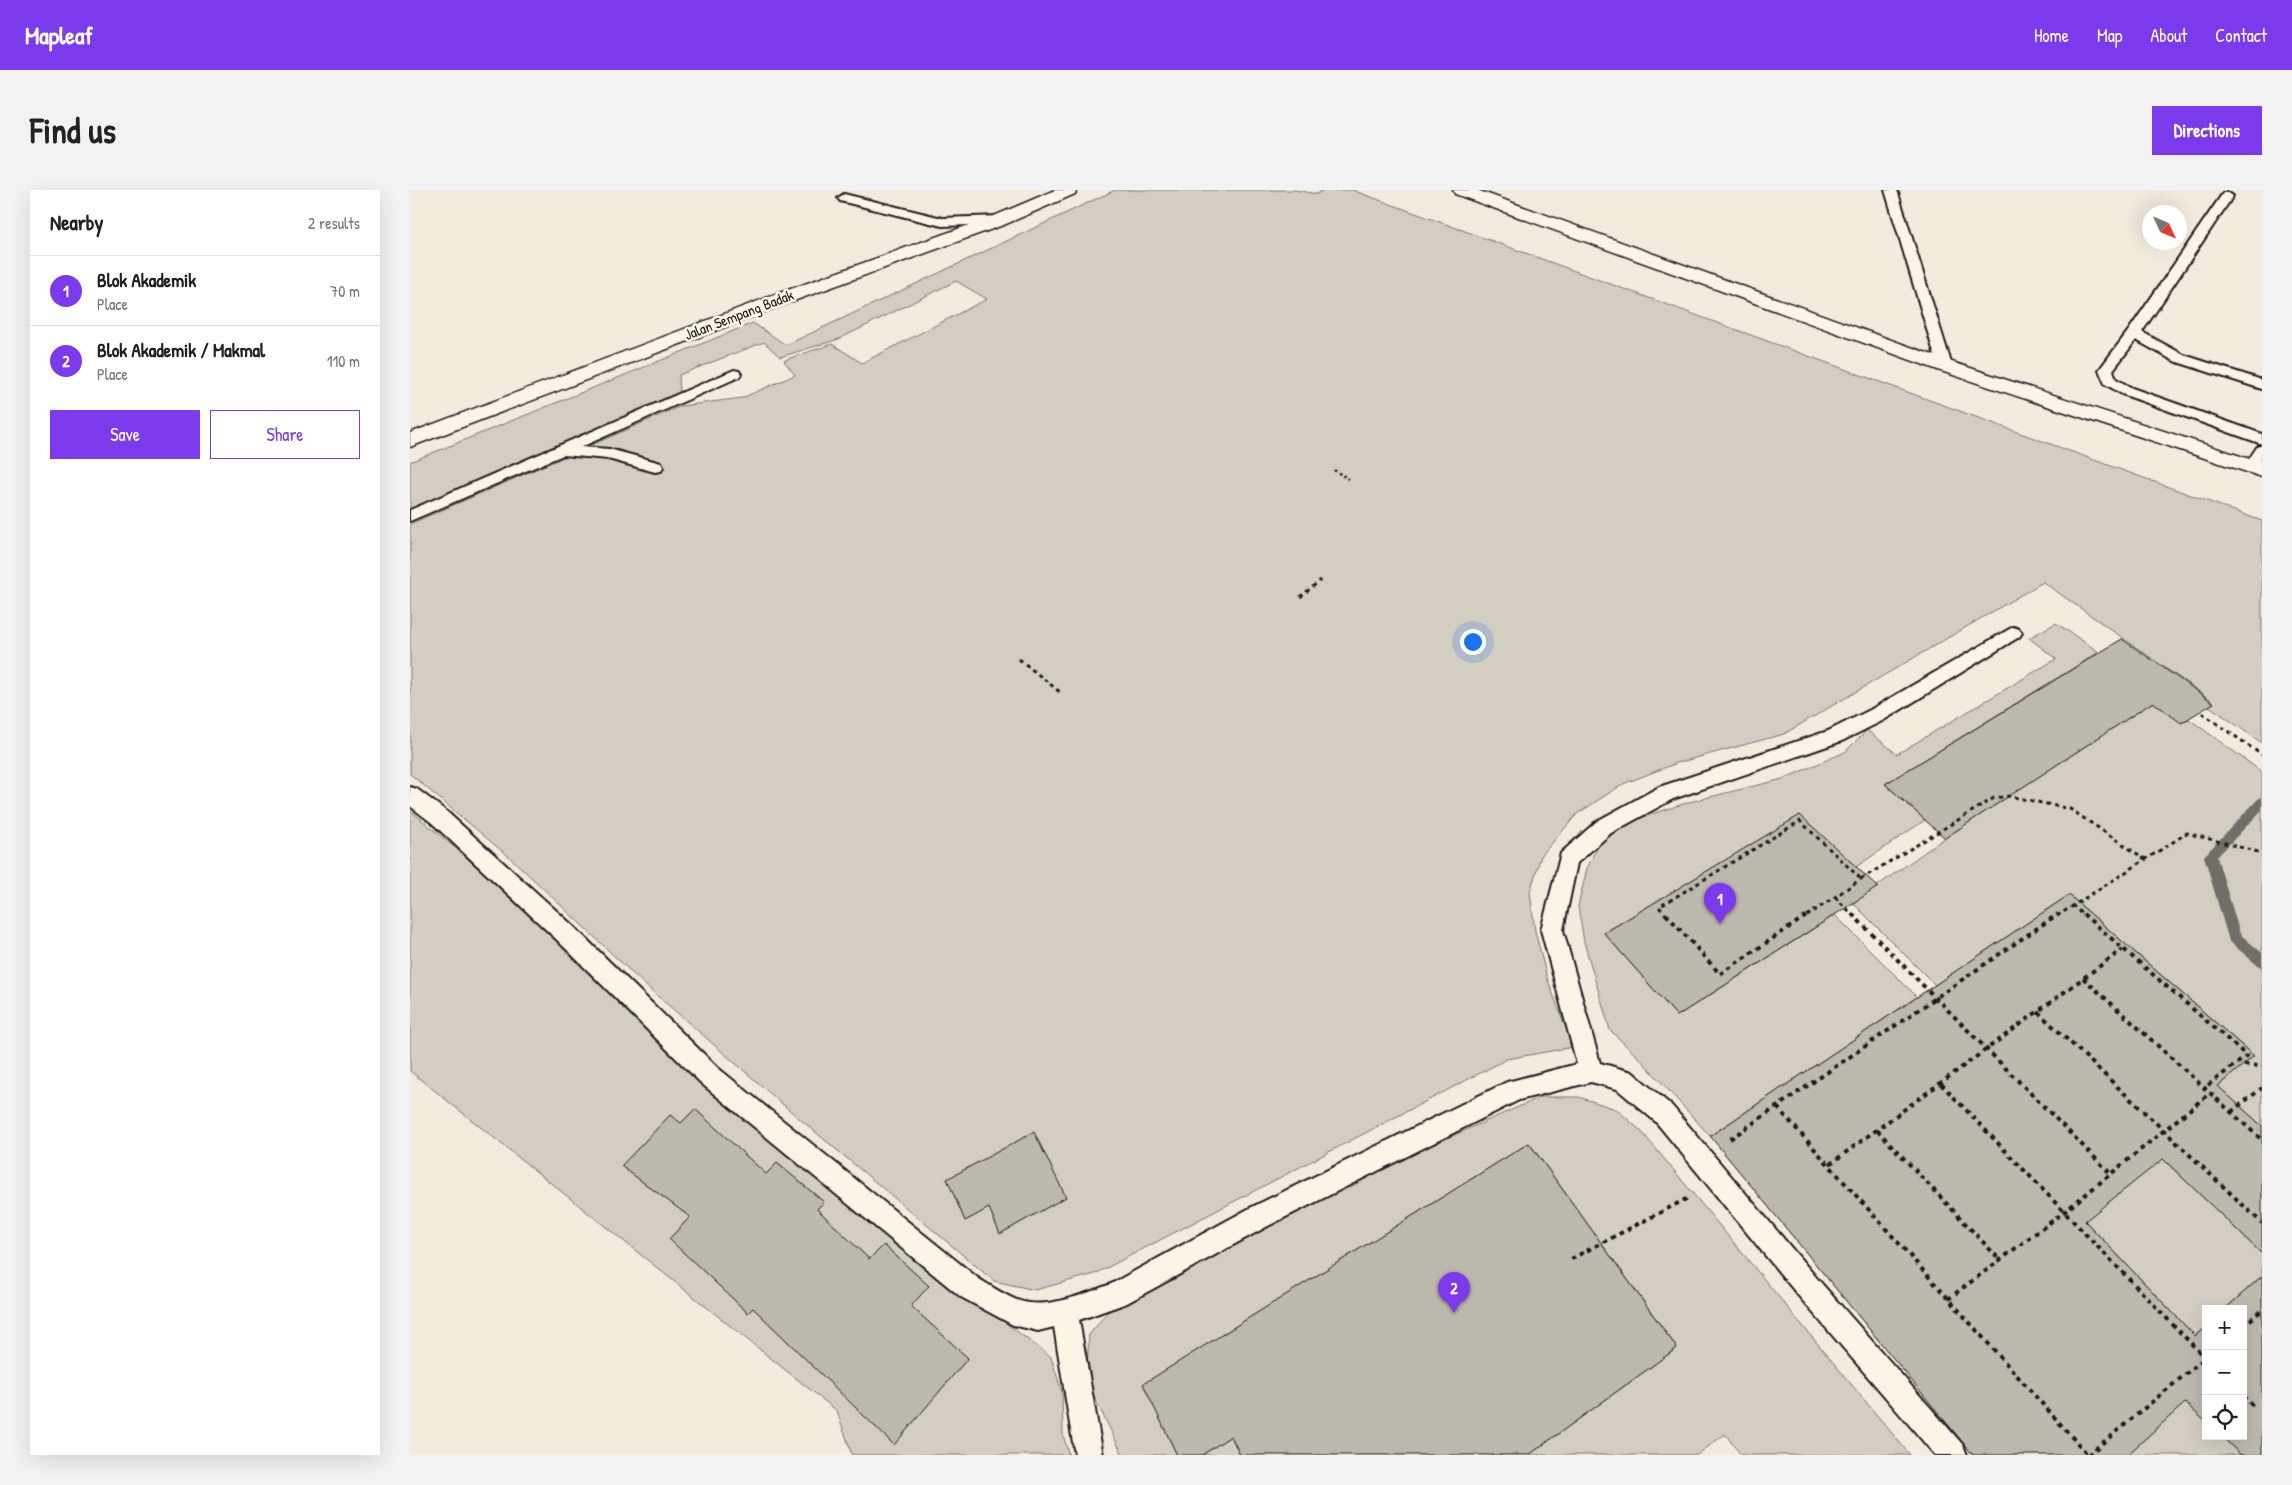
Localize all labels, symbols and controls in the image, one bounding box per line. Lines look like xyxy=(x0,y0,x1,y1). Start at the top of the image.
text: Mapleaf xyxy=(25,19,93,51)
text: Home xyxy=(2034,23,2069,48)
text: Map xyxy=(2097,23,2122,48)
text: About xyxy=(2150,23,2187,48)
text: Contact xyxy=(2215,23,2267,48)
button: Directions xyxy=(2152,106,2262,155)
text: Find us xyxy=(30,107,116,154)
north arrow xyxy=(2142,205,2187,250)
text: Nearby xyxy=(50,208,103,237)
text: 2 results xyxy=(308,212,360,234)
text: Blok Akademik xyxy=(97,267,196,293)
text: 1 xyxy=(63,280,69,302)
text: 70 m xyxy=(330,280,360,302)
street label: Jalan Sempang Badak xyxy=(681,284,796,345)
text: Place xyxy=(97,293,128,315)
text: Blok Akademik / Makmal xyxy=(97,337,265,363)
text: 2 xyxy=(62,350,70,372)
text: 110 m xyxy=(327,350,360,372)
text: Place xyxy=(97,363,128,385)
button: Save xyxy=(50,410,200,459)
button: Share xyxy=(210,410,360,459)
your location xyxy=(1460,629,1486,655)
pin: 1 xyxy=(1704,883,1736,924)
pin: 2 xyxy=(1438,1272,1470,1313)
map controls xyxy=(2202,1305,2247,1440)
button: + xyxy=(2202,1305,2247,1350)
button: − xyxy=(2202,1350,2247,1395)
button: locate xyxy=(2202,1395,2247,1440)

